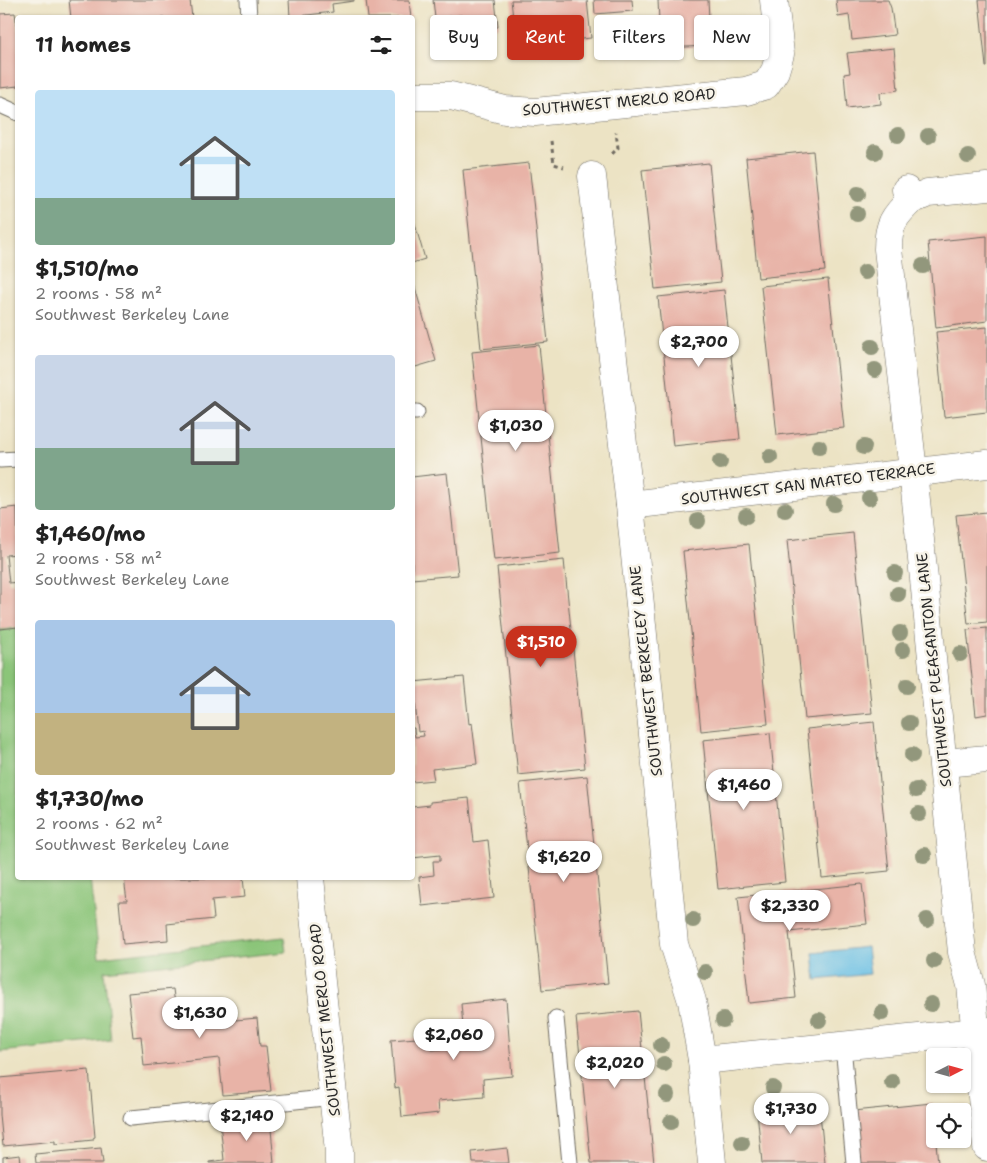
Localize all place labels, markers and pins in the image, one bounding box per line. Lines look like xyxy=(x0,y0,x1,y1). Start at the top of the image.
pin: $2,700 xyxy=(658,326,740,368)
pin: $1,030 xyxy=(475,410,557,452)
pin: $1,510 xyxy=(500,626,582,668)
pin: $1,460 xyxy=(703,768,785,811)
pin: $1,620 xyxy=(523,840,605,883)
pin: $2,330 xyxy=(749,890,831,932)
pin: $1,630 xyxy=(159,996,241,1039)
pin: $2,060 xyxy=(413,1018,495,1061)
pin: $2,020 xyxy=(574,1046,656,1089)
pin: $1,730 xyxy=(750,1092,832,1135)
pin: $2,140 xyxy=(206,1100,288,1142)

